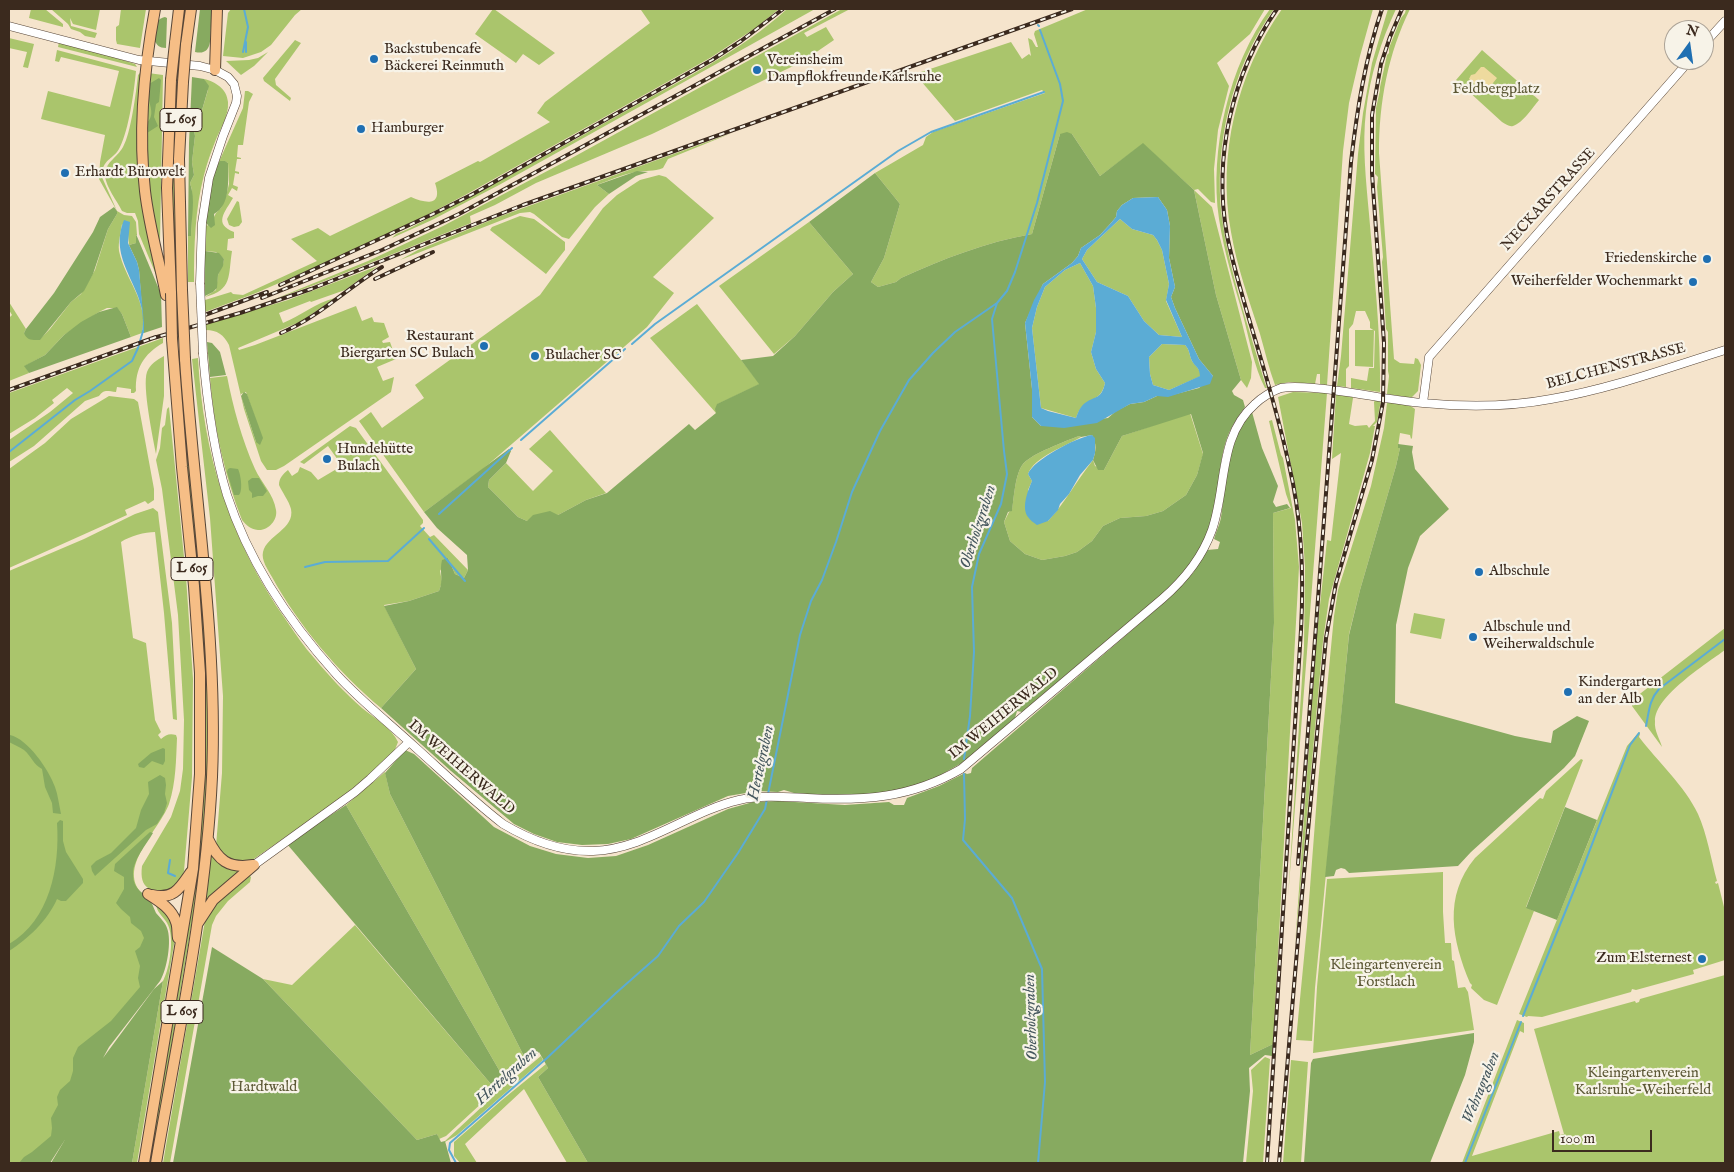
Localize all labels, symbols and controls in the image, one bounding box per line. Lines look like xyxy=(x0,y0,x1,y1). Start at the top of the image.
north arrow xyxy=(1664,20,1714,70)
text: N xyxy=(1684,21,1700,42)
place label: Backstubencafe Bäckerei Reinmuth xyxy=(384,41,504,76)
place label: Vereinsheim Dampflokfreunde Karlsruhe xyxy=(767,52,941,87)
marker: Backstubencafe Bäckerei Reinmuth xyxy=(368,53,380,65)
marker: Vereinsheim Dampflokfreunde Karlsruhe xyxy=(751,64,763,76)
park label: Feldbergplatz xyxy=(1452,81,1540,99)
road number: L 605 xyxy=(160,108,202,132)
place label: Hamburger xyxy=(371,120,444,138)
marker: Hamburger xyxy=(355,123,367,135)
street label: NECKARSTRASSE xyxy=(1498,145,1600,255)
place label: Erhardt Bürowelt xyxy=(75,164,184,182)
marker: Erhardt Bürowelt xyxy=(59,167,71,179)
place label: Friedenskirche xyxy=(1604,250,1697,268)
marker: Friedenskirche xyxy=(1701,253,1713,265)
place label: Weiherfelder Wochenmarkt xyxy=(1511,273,1683,291)
marker: Weiherfelder Wochenmarkt xyxy=(1687,276,1699,288)
place label: Restaurant Biergarten SC Bulach xyxy=(340,328,474,363)
marker: Restaurant Biergarten SC Bulach xyxy=(478,340,490,352)
street label: BELCHENSTRASSE xyxy=(1544,340,1688,394)
place label: Bulacher SC xyxy=(545,347,622,365)
marker: Bulacher SC xyxy=(529,350,541,362)
place label: Hundehütte Bulach xyxy=(337,441,413,476)
marker: Hundehütte Bulach xyxy=(321,453,333,465)
water label: Oberholzgraben xyxy=(957,483,1001,571)
road number: L 605 xyxy=(171,558,213,580)
place label: Albschule xyxy=(1489,563,1550,581)
marker: Albschule xyxy=(1473,566,1485,578)
place label: Albschule und Weiherwaldschule xyxy=(1483,619,1594,654)
marker: Albschule und Weiherwaldschule xyxy=(1467,631,1479,643)
street label: IM WEIHERWALD xyxy=(946,664,1062,764)
place label: Kindergarten an der Alb xyxy=(1578,674,1661,709)
marker: Kindergarten an der Alb xyxy=(1562,686,1574,698)
street label: IM WEIHERWALD xyxy=(404,717,518,819)
water label: Hertelgraben xyxy=(745,724,779,802)
place label: Zum Elsternest xyxy=(1596,950,1692,968)
marker: Zum Elsternest xyxy=(1696,953,1708,965)
park label: Kleingartenverein Forstlach xyxy=(1330,957,1442,992)
water label: Oberholzgraben xyxy=(1021,974,1043,1060)
road number: L 605 xyxy=(161,1000,203,1024)
water label: Hertelgraben xyxy=(472,1044,542,1110)
water label: Wehragraben xyxy=(1459,1049,1505,1127)
park label: Kleingartenverein Karlsruhe-Weiherfeld xyxy=(1575,1065,1711,1100)
park label: Hardtwald xyxy=(231,1079,297,1097)
scale bar xyxy=(1554,1120,1654,1152)
text: 100 m xyxy=(1560,1129,1595,1148)

